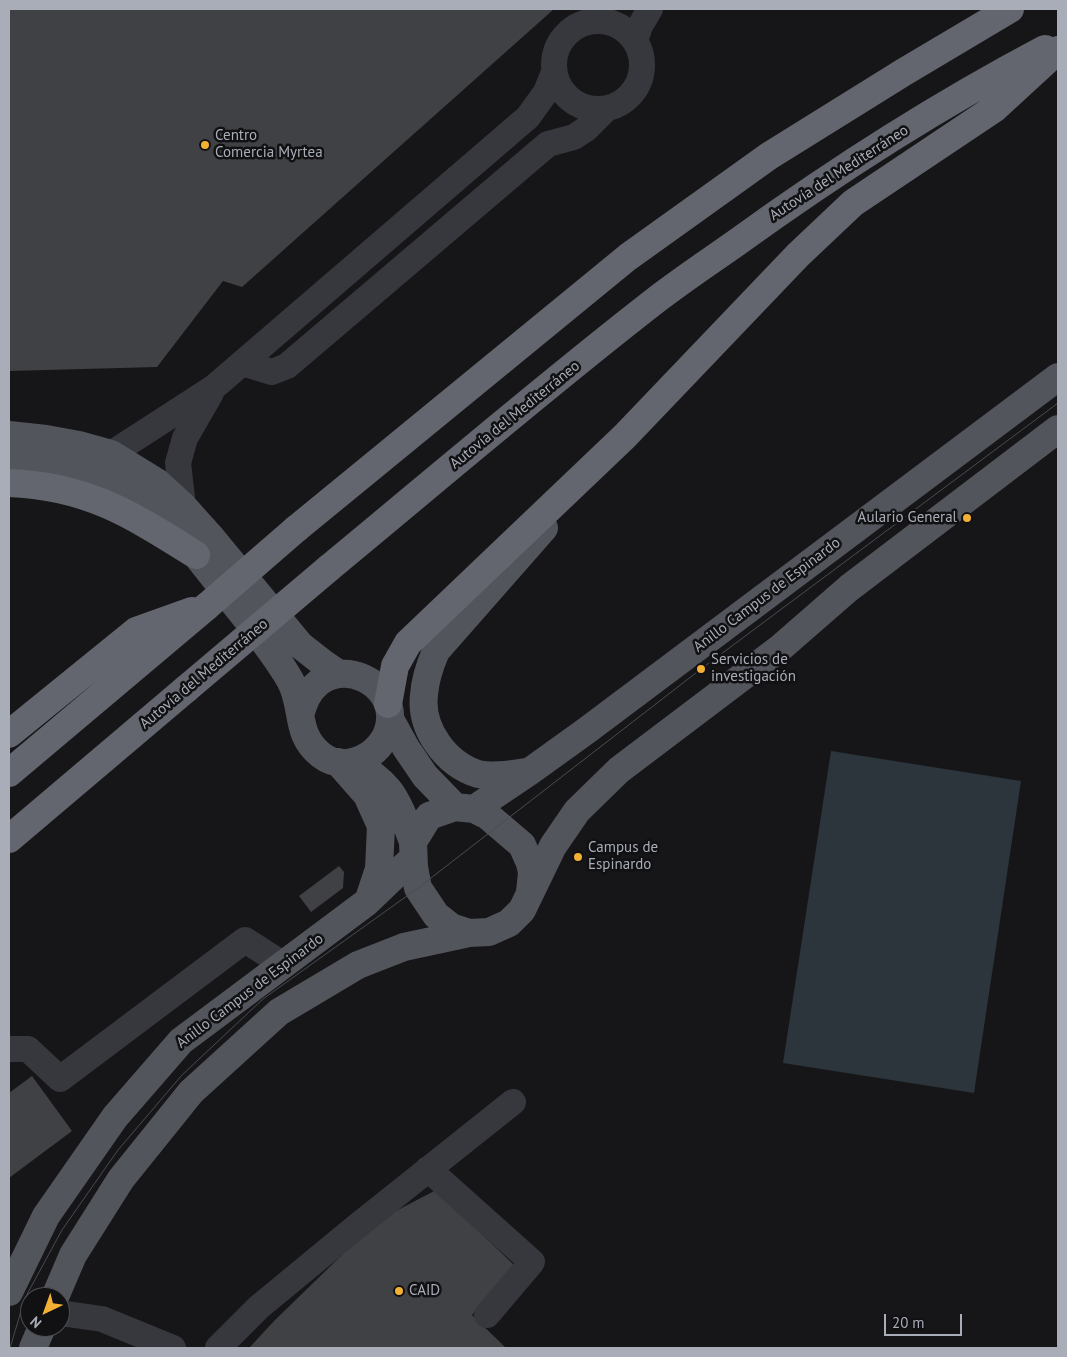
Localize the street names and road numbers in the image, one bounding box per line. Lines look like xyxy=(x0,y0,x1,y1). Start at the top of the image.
street label: Autovía del Mediterráneo xyxy=(766,121,912,225)
street label: Autovía del Mediterráneo xyxy=(446,357,584,473)
street label: Anillo Campus de Espinardo xyxy=(690,534,844,656)
street label: Autovía del Mediterráneo xyxy=(136,615,272,733)
street label: Anillo Campus de Espinardo xyxy=(173,930,327,1052)

